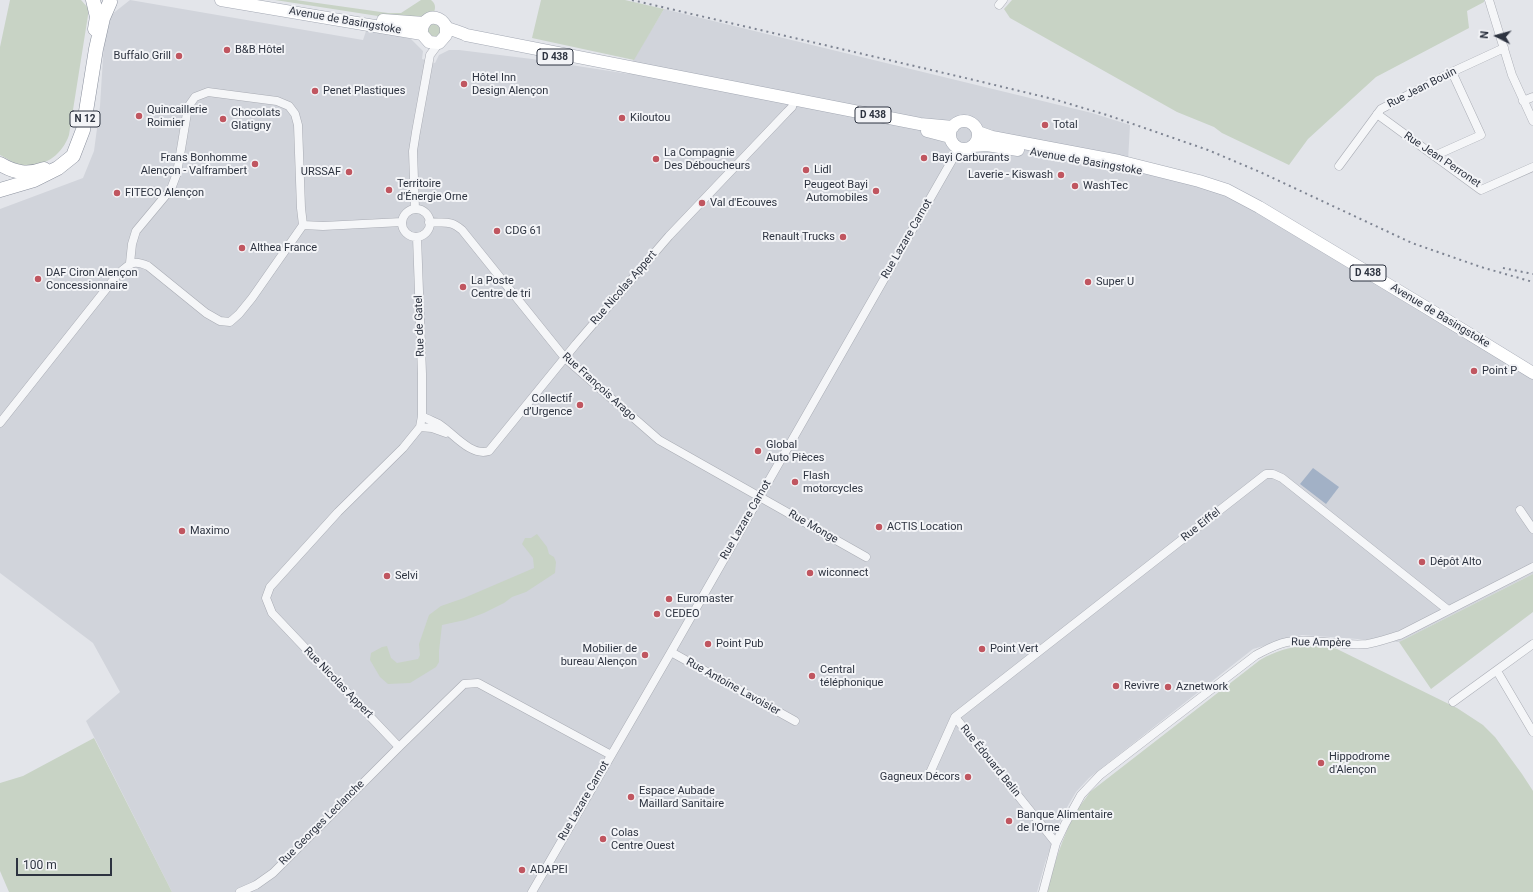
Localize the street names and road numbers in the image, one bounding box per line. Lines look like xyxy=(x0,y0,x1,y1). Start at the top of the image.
street label: Avenue de Basingstoke xyxy=(288,5,402,37)
road number: D 438 xyxy=(537,49,573,65)
street label: Rue Jean Bouin xyxy=(1385,65,1459,111)
road number: D 438 xyxy=(855,107,891,123)
road number: N 12 xyxy=(70,111,100,127)
street label: Rue Jean Perronet xyxy=(1401,129,1483,191)
street label: Avenue de Basingstoke xyxy=(1029,146,1143,178)
street label: Rue Lazare Carnot xyxy=(879,197,935,281)
street label: Rue Nicolas Appert xyxy=(588,248,660,328)
road number: D 438 xyxy=(1350,265,1386,281)
street label: Avenue de Basingstoke xyxy=(1388,281,1492,351)
street label: Rue de Gatel xyxy=(412,295,428,357)
street label: Rue François Arago xyxy=(559,350,639,424)
street label: Rue Lazare Carnot xyxy=(718,478,774,562)
street label: Rue Eiffel xyxy=(1179,506,1223,544)
street label: Rue Monge xyxy=(786,507,840,547)
street label: Rue Ampère xyxy=(1291,636,1351,650)
street label: Rue Nicolas Appert xyxy=(301,645,375,721)
street label: Rue Antoine Lavoisier xyxy=(684,656,782,718)
street label: Rue Édouard Belin xyxy=(957,722,1023,800)
street label: Rue Lazare Carnot xyxy=(556,759,612,843)
street label: Rue Georges Leclanche xyxy=(277,778,367,868)

